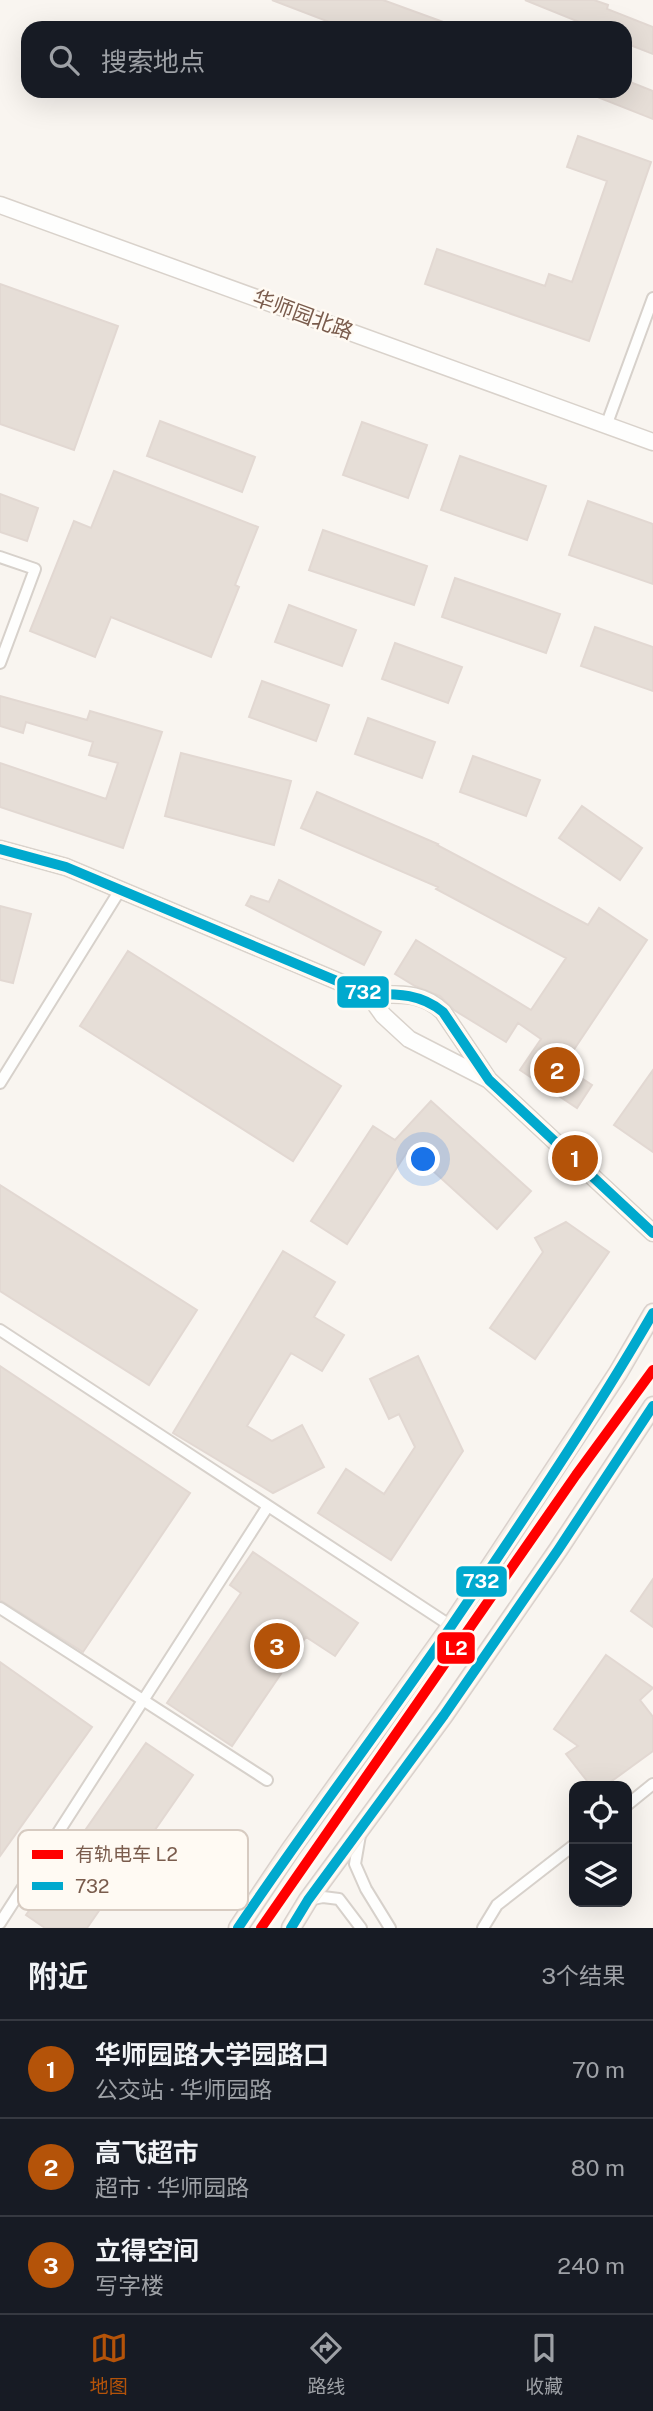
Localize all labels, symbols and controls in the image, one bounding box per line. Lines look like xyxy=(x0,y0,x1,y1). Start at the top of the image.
search box xyxy=(21,21,632,98)
icon: search xyxy=(45,41,83,79)
text: 搜索地点 xyxy=(101,46,205,77)
street label: 华师园北路 xyxy=(250,285,357,344)
line badge: 732 xyxy=(336,975,390,1009)
text: 732 xyxy=(345,981,381,1003)
pin: 2 xyxy=(534,1044,580,1096)
pin: 1 xyxy=(552,1132,598,1184)
your location xyxy=(406,1142,440,1176)
line badge: 732 xyxy=(455,1565,508,1598)
text: 732 xyxy=(463,1570,499,1592)
pin: 3 xyxy=(254,1620,300,1672)
line badge: L2 xyxy=(436,1631,476,1665)
text: L2 xyxy=(444,1637,468,1659)
map controls xyxy=(569,1781,632,1907)
button: locate xyxy=(569,1781,632,1844)
legend xyxy=(18,1830,248,1910)
text: 有轨电车 L2 xyxy=(75,1843,178,1865)
button: layers xyxy=(569,1844,632,1907)
text: 732 xyxy=(75,1875,109,1897)
text: 附近 xyxy=(28,1958,88,1994)
text: 3个结果 xyxy=(542,1962,625,1989)
text: 华师园路大学园路口 xyxy=(95,2039,329,2070)
text: 1 xyxy=(46,2056,56,2083)
text: 70 m xyxy=(572,2056,625,2083)
text: 公交站 · 华师园路 xyxy=(95,2076,272,2103)
text: 高飞超市 xyxy=(95,2137,199,2168)
text: 2 xyxy=(44,2154,58,2181)
text: 80 m xyxy=(571,2154,625,2181)
text: 超市 · 华师园路 xyxy=(95,2174,249,2201)
text: 立得空间 xyxy=(95,2235,199,2266)
text: 3 xyxy=(43,2252,59,2279)
text: 240 m xyxy=(557,2252,625,2279)
text: 写字楼 xyxy=(95,2272,164,2299)
tab: 地图 xyxy=(90,2329,128,2398)
tab: 路线 xyxy=(307,2329,345,2398)
tab: 收藏 xyxy=(525,2329,563,2398)

